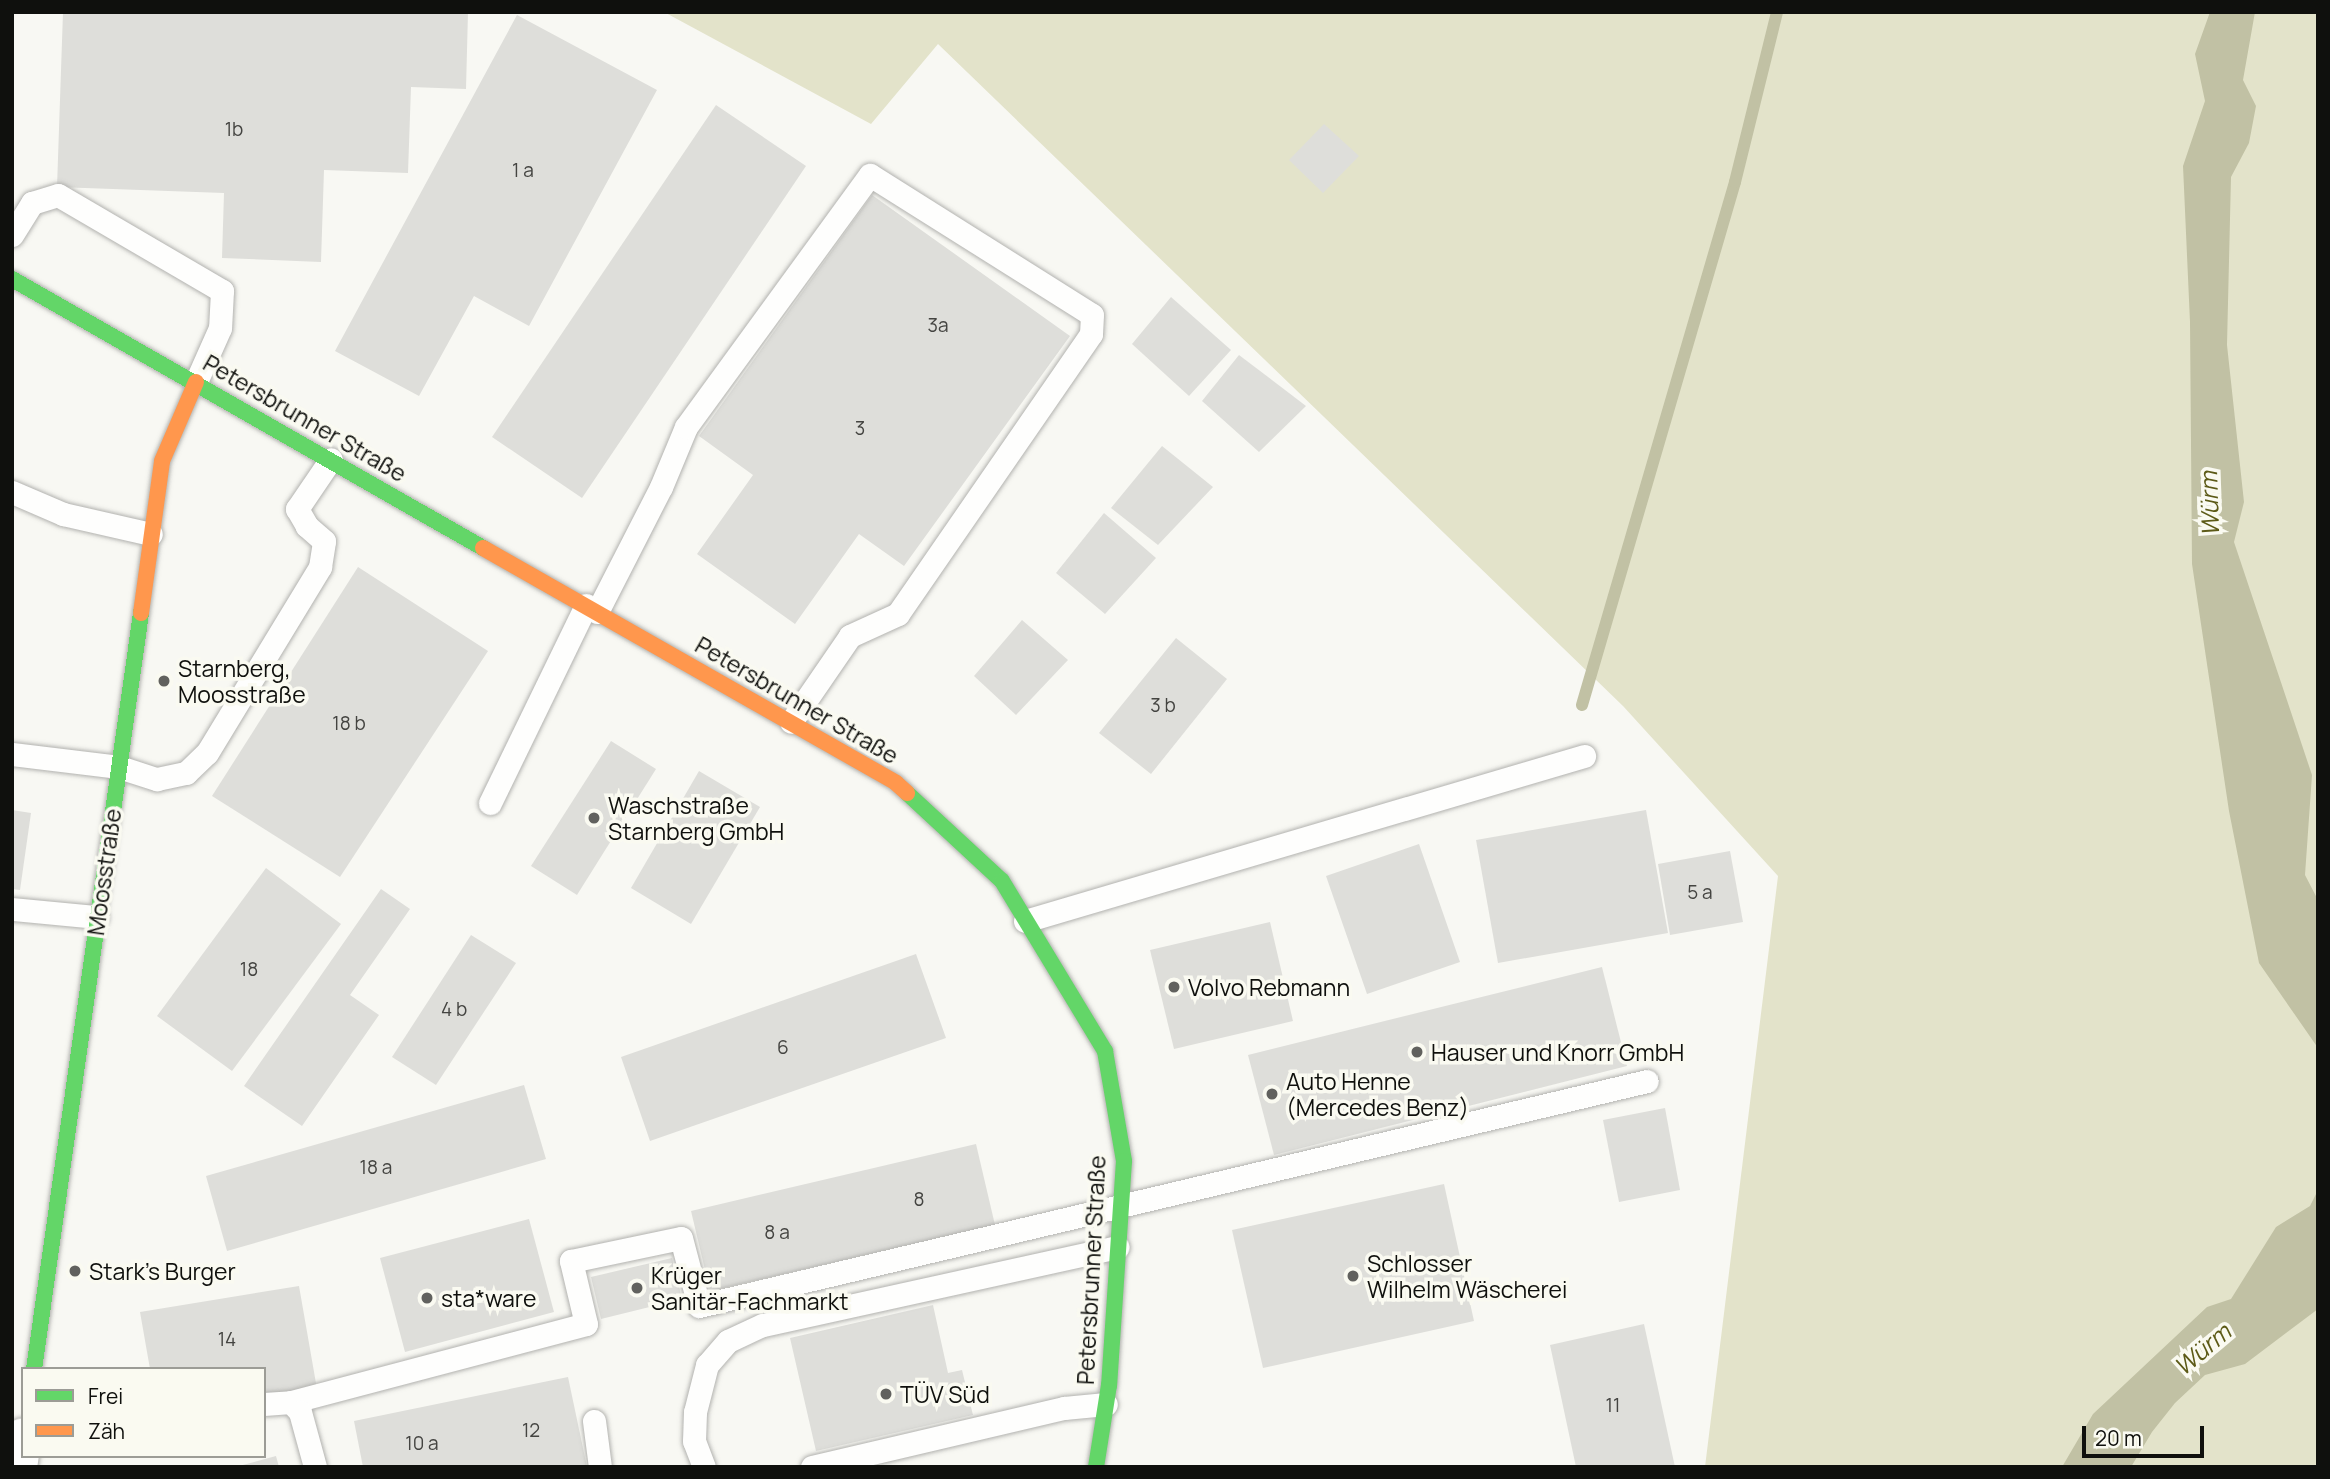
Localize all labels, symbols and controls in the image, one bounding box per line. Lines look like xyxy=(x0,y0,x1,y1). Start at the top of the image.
house number: 1b xyxy=(225,119,243,141)
house number: 1 a xyxy=(512,160,534,182)
house number: 3a xyxy=(927,315,949,337)
street label: Petersbrunner Straße xyxy=(199,349,411,487)
house number: 3 xyxy=(855,418,865,440)
water label: Würm xyxy=(2193,471,2225,537)
street label: Petersbrunner Straße xyxy=(691,631,903,769)
place label: Starnberg, Moosstraße xyxy=(178,654,306,708)
marker: Starnberg, Moosstraße xyxy=(156,673,172,689)
house number: 3 b xyxy=(1150,695,1176,717)
house number: 18 b xyxy=(332,713,366,735)
place label: Waschstraße Starnberg GmbH xyxy=(608,791,784,845)
street label: Moosstraße xyxy=(81,807,127,937)
marker: Waschstraße Starnberg GmbH xyxy=(586,810,602,826)
house number: 5 a xyxy=(1687,882,1713,904)
house number: 18 xyxy=(240,959,258,981)
place label: Volvo Rebmann xyxy=(1188,973,1350,1001)
marker: Volvo Rebmann xyxy=(1166,979,1182,995)
house number: 4 b xyxy=(441,999,467,1021)
house number: 6 xyxy=(777,1037,789,1059)
place label: Hauser und Knorr GmbH xyxy=(1431,1038,1684,1066)
marker: Hauser und Knorr GmbH xyxy=(1409,1044,1425,1060)
place label: Auto Henne (Mercedes Benz) xyxy=(1286,1067,1469,1121)
marker: Auto Henne (Mercedes Benz) xyxy=(1264,1086,1280,1102)
street label: Petersbrunner Straße xyxy=(1071,1155,1111,1385)
house number: 18 a xyxy=(360,1157,392,1179)
house number: 8 xyxy=(913,1189,925,1211)
house number: 8 a xyxy=(764,1222,790,1244)
place label: Schlosser Wilhelm Wäscherei xyxy=(1367,1249,1567,1303)
place label: Stark's Burger xyxy=(89,1257,236,1285)
place label: Krüger Sanitär-Fachmarkt xyxy=(651,1261,848,1315)
marker: Stark's Burger xyxy=(67,1263,83,1279)
marker: Schlosser Wilhelm Wäscherei xyxy=(1345,1268,1361,1284)
marker: Krüger Sanitär-Fachmarkt xyxy=(629,1280,645,1296)
place label: sta*ware xyxy=(441,1284,536,1312)
marker: sta*ware xyxy=(419,1290,435,1306)
water label: Würm xyxy=(2168,1317,2236,1381)
house number: 14 xyxy=(218,1329,236,1351)
legend xyxy=(21,1367,266,1458)
place label: TÜV Süd xyxy=(900,1380,990,1408)
text: Frei xyxy=(88,1382,123,1410)
marker: TÜV Süd xyxy=(878,1386,894,1402)
house number: 11 xyxy=(1606,1395,1620,1417)
scale bar xyxy=(2085,1412,2208,1456)
text: Zäh xyxy=(88,1417,125,1445)
house number: 12 xyxy=(522,1420,540,1442)
text: 20 m xyxy=(2095,1424,2142,1452)
house number: 10 a xyxy=(405,1433,439,1455)

